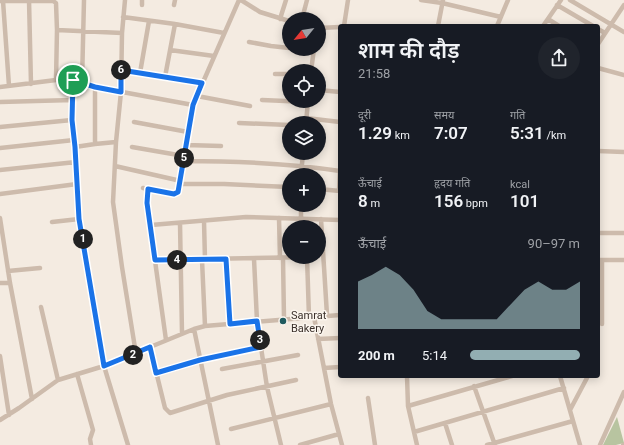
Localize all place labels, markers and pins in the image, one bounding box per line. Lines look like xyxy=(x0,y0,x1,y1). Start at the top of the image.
pin: 6 xyxy=(111,60,131,80)
pin xyxy=(56,63,90,97)
pin: 5 xyxy=(174,148,194,168)
pin: 1 xyxy=(73,229,93,249)
pin: 4 xyxy=(167,250,187,270)
place label: Samrat Bakery xyxy=(291,309,327,335)
marker: Samrat Bakery xyxy=(278,316,288,326)
pin: 3 xyxy=(250,330,270,350)
pin: 2 xyxy=(123,345,143,365)

